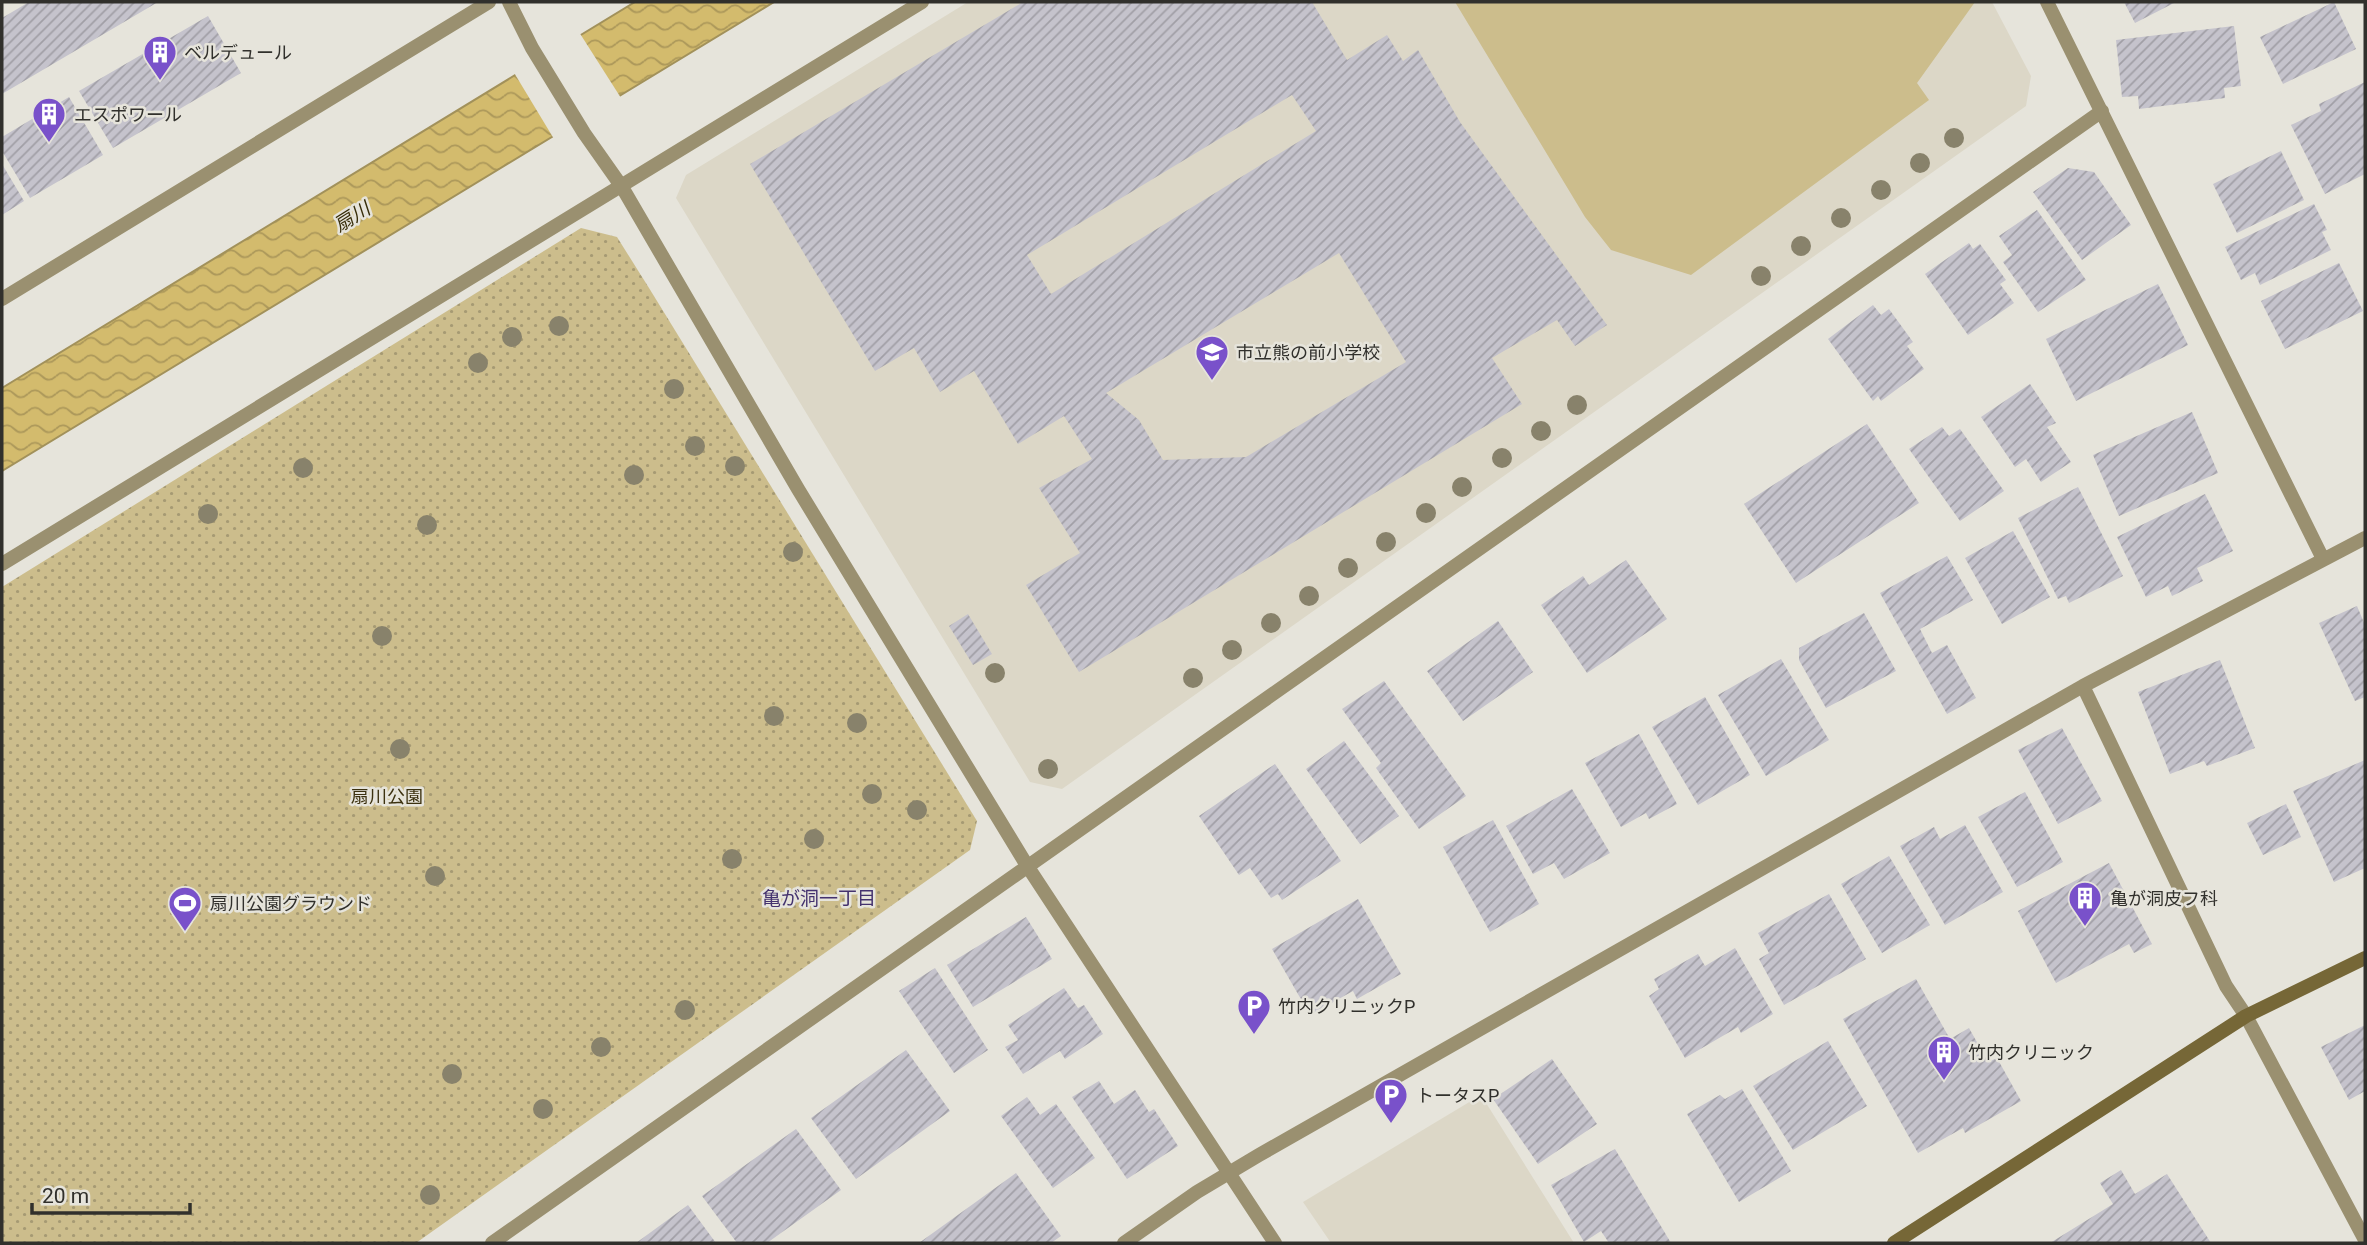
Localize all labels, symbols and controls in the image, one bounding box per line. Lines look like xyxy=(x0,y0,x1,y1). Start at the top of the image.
building icon: ベルデュール xyxy=(141,33,179,82)
place label: ベルデュール xyxy=(184,42,292,63)
building icon: エスポワール xyxy=(30,95,68,144)
place label: エスポワール xyxy=(74,104,182,125)
water label: 扇川 xyxy=(330,196,376,237)
school or university icon: 市立熊の前小学校 xyxy=(1193,333,1231,382)
place label: 市立熊の前小学校 xyxy=(1236,342,1380,363)
park label: 扇川公園 xyxy=(351,786,423,807)
building icon: 亀が洞皮フ科 xyxy=(2066,879,2104,928)
sports icon: 扇川公園グラウンド xyxy=(166,884,204,933)
district label: 亀が洞一丁目 xyxy=(762,887,876,910)
place label: 亀が洞皮フ科 xyxy=(2110,888,2218,909)
place label: 扇川公園グラウンド xyxy=(210,893,372,914)
parking icon: 竹内クリニックP xyxy=(1235,987,1273,1036)
place label: 竹内クリニックP xyxy=(1278,996,1415,1017)
building icon: 竹内クリニック xyxy=(1925,1033,1963,1082)
place label: 竹内クリニック xyxy=(1968,1042,2094,1063)
parking icon: トータスP xyxy=(1372,1076,1410,1125)
place label: トータスP xyxy=(1416,1085,1499,1106)
scale bar xyxy=(32,1172,189,1216)
text: 20 m xyxy=(42,1184,89,1208)

